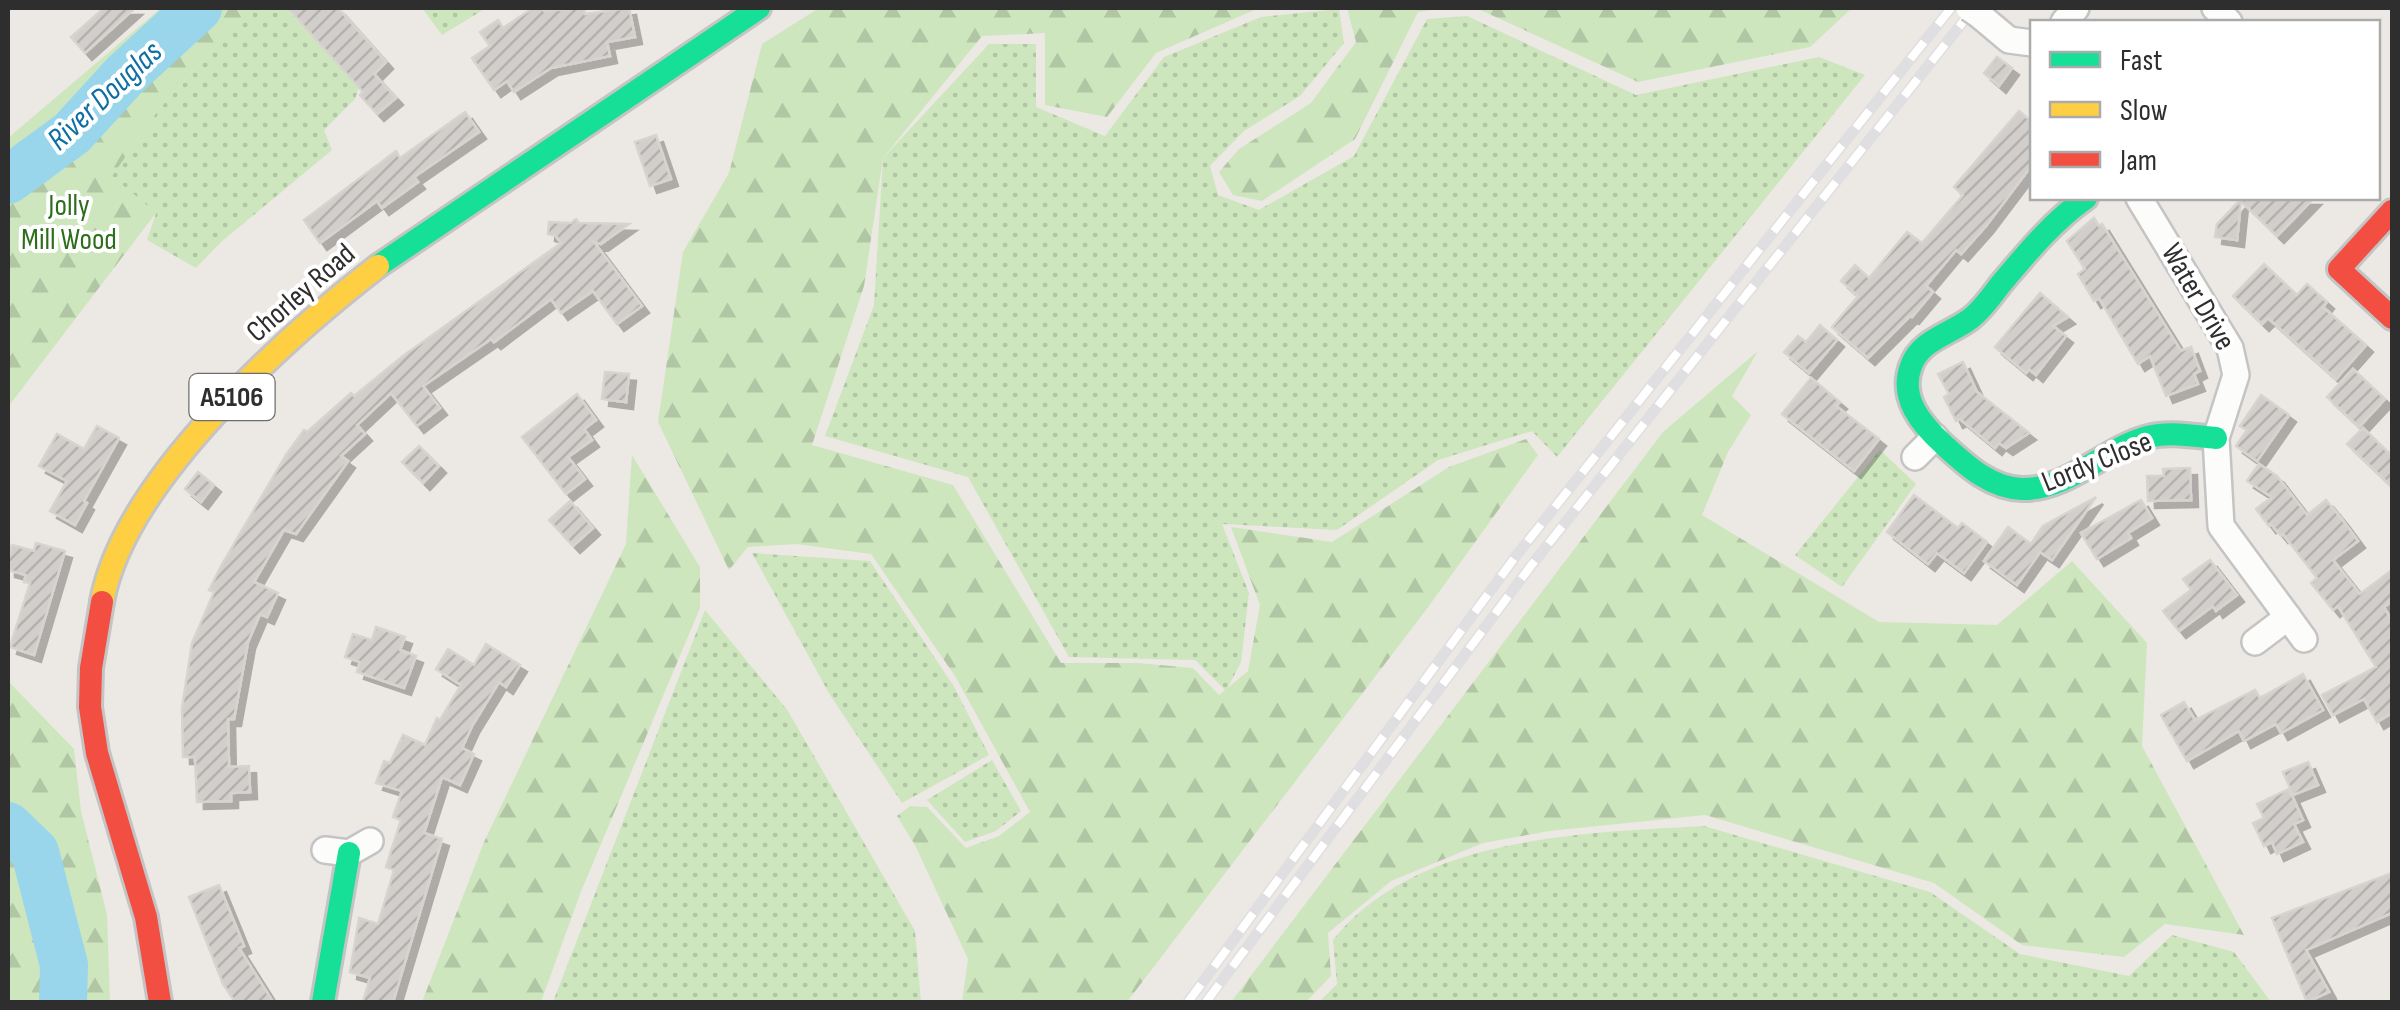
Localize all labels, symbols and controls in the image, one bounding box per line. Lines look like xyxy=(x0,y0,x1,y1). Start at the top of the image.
legend xyxy=(2030,20,2380,200)
water label: River Douglas xyxy=(39,32,171,159)
text: Fast xyxy=(2120,43,2162,79)
text: Slow xyxy=(2120,93,2168,129)
text: Jam xyxy=(2119,143,2157,179)
park label: Jolly Mill Wood xyxy=(21,188,117,258)
street label: Chorley Road xyxy=(239,236,363,350)
street label: Water Drive xyxy=(2153,237,2243,357)
road number: A5106 xyxy=(190,374,274,420)
street label: Lordy Close xyxy=(2037,424,2157,500)

